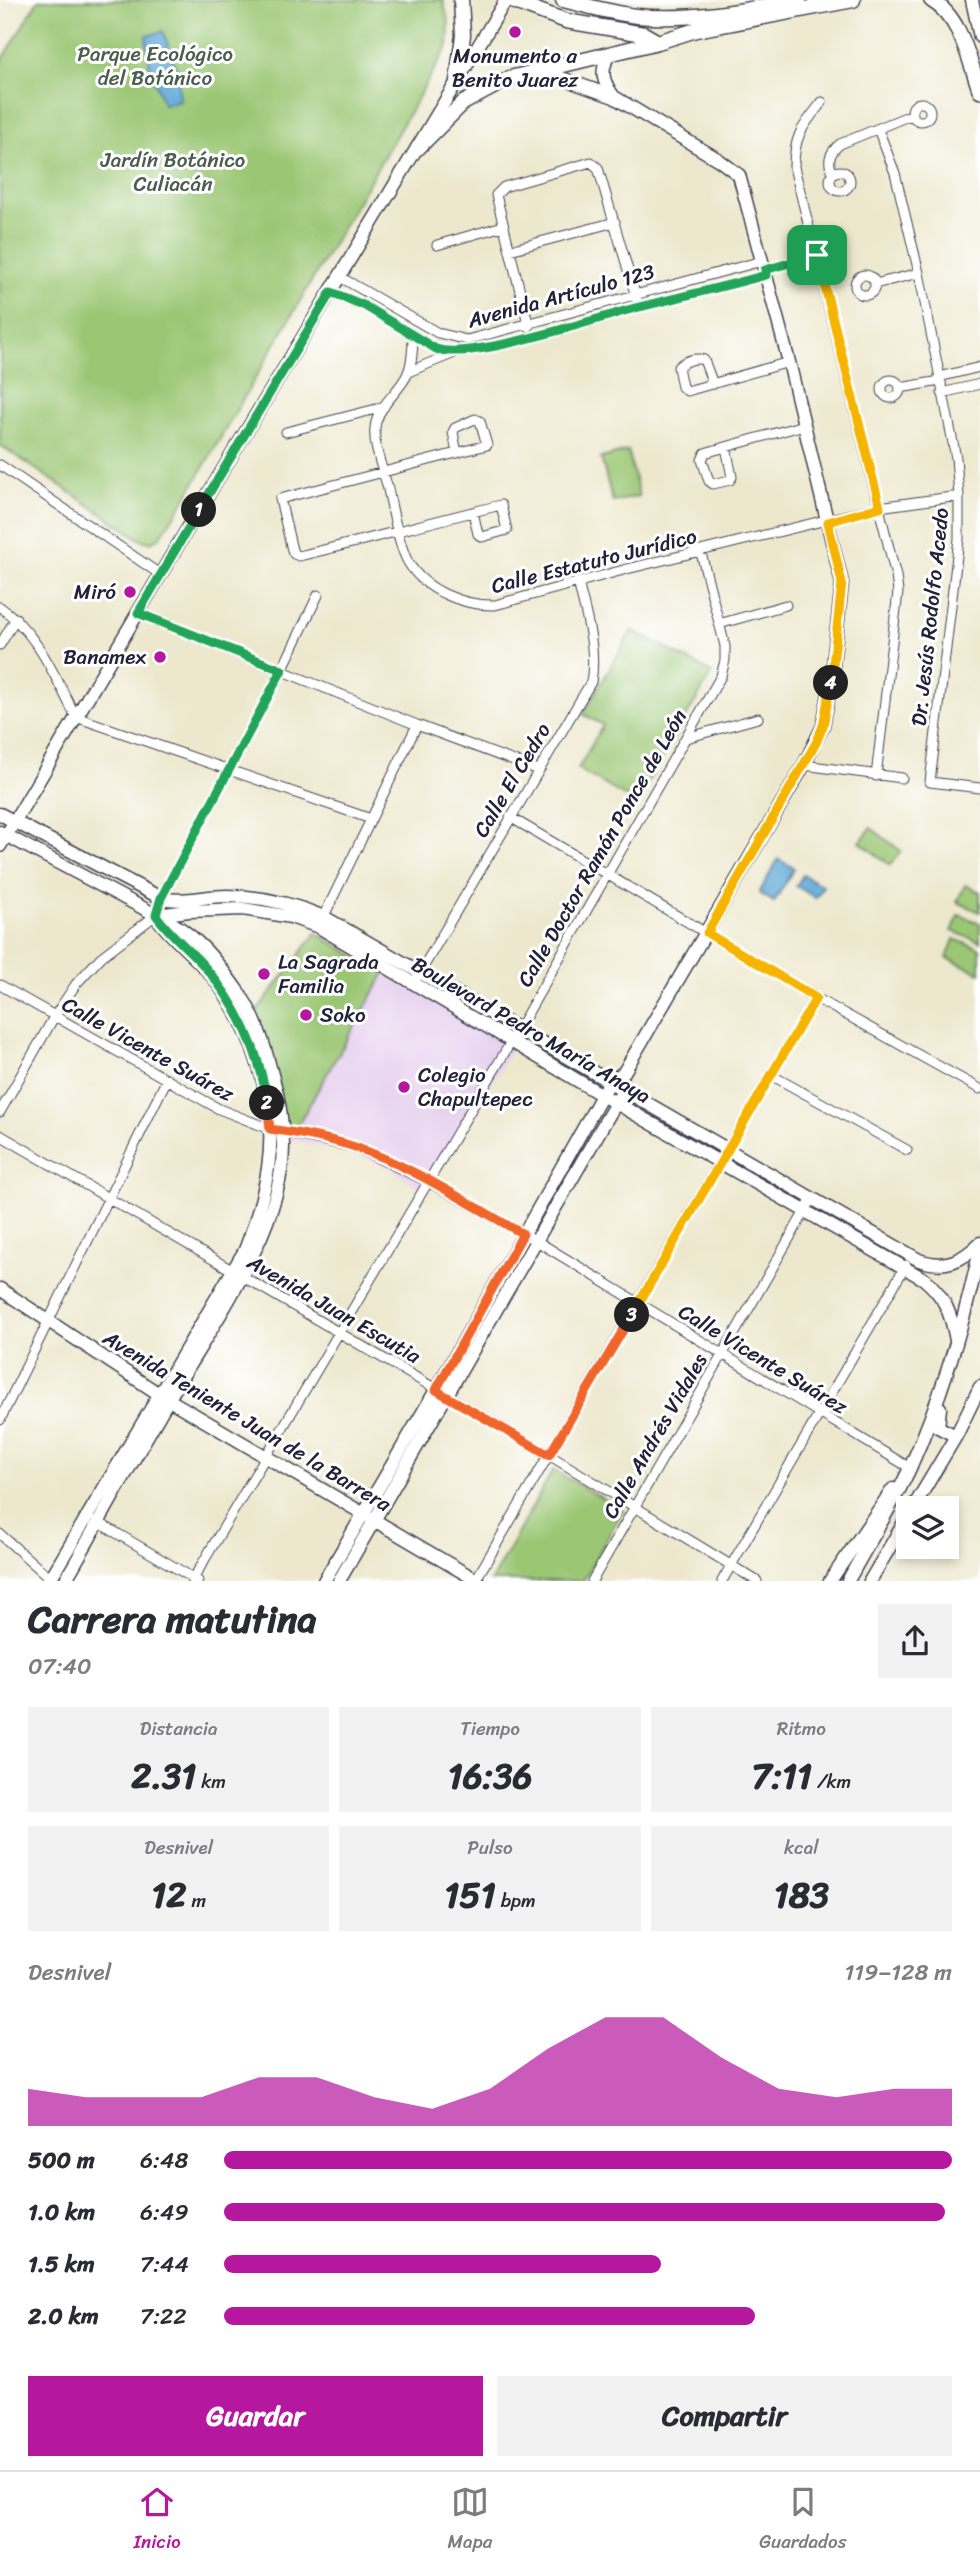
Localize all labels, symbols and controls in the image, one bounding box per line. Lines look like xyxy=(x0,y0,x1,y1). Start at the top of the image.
marker: Monumento a Benito Juarez xyxy=(507,24,523,40)
park label: Parque Ecológico del Botánico xyxy=(77,35,233,97)
place label: Monumento a Benito Juarez xyxy=(452,37,579,99)
park label: Jardín Botánico Culiacán xyxy=(100,141,245,203)
pin xyxy=(787,225,847,285)
icon: arrive xyxy=(798,236,836,274)
street label: Avenida Artículo 123 xyxy=(462,253,659,340)
pin: 1 xyxy=(182,492,216,528)
text: 1 xyxy=(194,493,203,526)
street label: Dr. Jesús Rodolfo Acedo xyxy=(900,506,960,728)
street label: Calle Estatuto Jurídico xyxy=(487,517,701,605)
place label: Miró xyxy=(74,573,116,611)
marker: Miró xyxy=(122,584,138,600)
place label: Banamex xyxy=(63,638,146,676)
marker: Banamex xyxy=(152,649,168,665)
pin: 4 xyxy=(814,666,848,700)
text: 4 xyxy=(825,666,836,699)
street label: Calle Doctor Ramón Ponce de León xyxy=(507,702,697,994)
street label: Calle El Cedro xyxy=(463,715,562,845)
place label: La Sagrada Familia xyxy=(278,943,379,1005)
street label: Boulevard Pedro María Anaya xyxy=(404,946,659,1115)
marker: La Sagrada Familia xyxy=(256,966,272,982)
street label: Calle Vicente Suárez xyxy=(55,986,242,1113)
place label: Soko xyxy=(320,996,366,1034)
marker: Soko xyxy=(298,1007,314,1023)
place label: Colegio Chapultepec xyxy=(418,1056,533,1118)
marker: Colegio Chapultepec xyxy=(396,1079,412,1095)
pin: 2 xyxy=(250,1086,284,1120)
text: 2 xyxy=(261,1086,272,1119)
street label: Avenida Juan Escutia xyxy=(239,1243,429,1375)
street label: Calle Vicente Suárez xyxy=(671,1293,856,1425)
pin: 3 xyxy=(614,1298,650,1332)
text: 3 xyxy=(626,1298,637,1331)
street label: Avenida Teniente Juan de la Barrera xyxy=(94,1319,399,1523)
street label: Calle Andrés Vidales xyxy=(592,1346,718,1526)
map controls xyxy=(896,1496,959,1559)
button: layers xyxy=(896,1496,959,1559)
text: Carrera matutina xyxy=(28,1586,317,1653)
button: share xyxy=(878,1604,952,1678)
text: 07:40 xyxy=(28,1646,92,1687)
text: Distancia xyxy=(140,1712,218,1745)
text: Tiempo xyxy=(460,1712,520,1745)
text: Ritmo xyxy=(777,1712,826,1745)
text: 2.31 xyxy=(131,1745,196,1807)
text: 16:36 xyxy=(448,1745,532,1807)
text: 7:11 xyxy=(752,1745,812,1807)
text: km xyxy=(196,1765,226,1798)
text: /km xyxy=(812,1765,851,1798)
text: Desnivel xyxy=(144,1831,213,1864)
text: Pulso xyxy=(467,1831,513,1864)
text: kcal xyxy=(784,1831,819,1864)
text: 12 xyxy=(151,1864,187,1926)
text: 151 xyxy=(444,1864,496,1926)
text: 183 xyxy=(774,1864,829,1926)
text: m xyxy=(187,1884,206,1917)
text: bpm xyxy=(496,1884,536,1917)
text: Desnivel xyxy=(28,1952,111,1993)
text: 119–128 m xyxy=(844,1952,952,1993)
text: 500 m xyxy=(28,2140,95,2181)
text: 6:48 xyxy=(140,2140,188,2181)
text: 1.0 km xyxy=(28,2192,95,2233)
text: 6:49 xyxy=(140,2192,189,2233)
text: 1.5 km xyxy=(28,2244,95,2285)
text: 7:44 xyxy=(140,2244,189,2285)
text: 2.0 km xyxy=(28,2296,99,2337)
text: 7:22 xyxy=(140,2296,187,2337)
button: Guardar xyxy=(28,2376,483,2456)
button: Compartir xyxy=(497,2376,952,2456)
tab: Inicio xyxy=(133,2483,181,2558)
tab: Mapa xyxy=(448,2483,492,2558)
tab: Guardados xyxy=(759,2483,847,2558)

